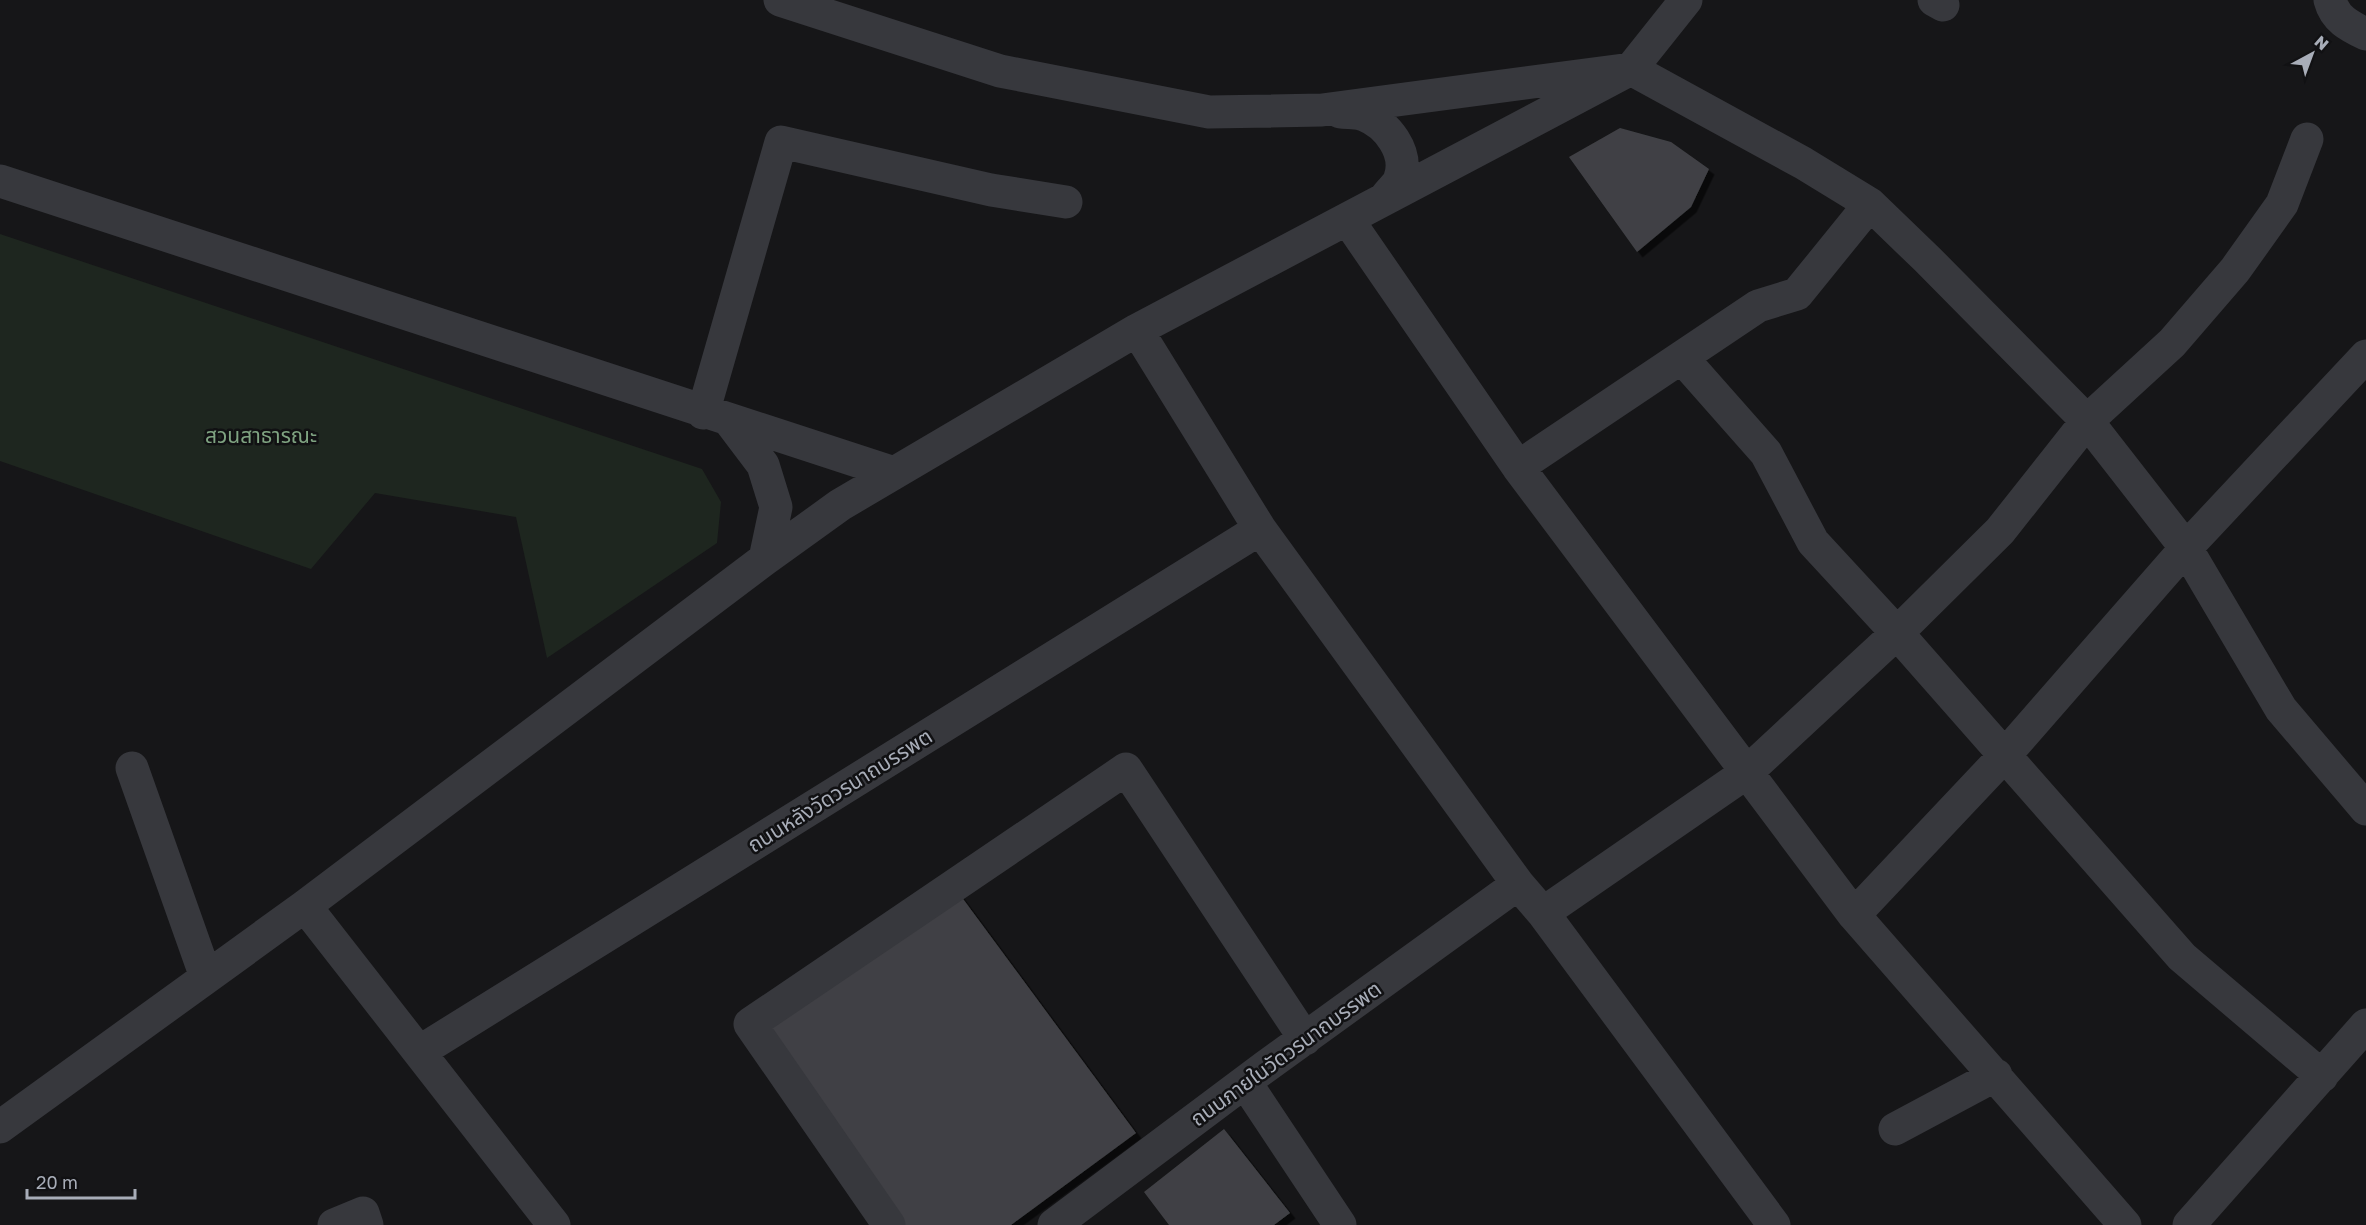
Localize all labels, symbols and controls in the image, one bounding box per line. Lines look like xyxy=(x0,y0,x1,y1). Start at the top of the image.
north arrow xyxy=(2282,24,2342,84)
text: N xyxy=(2311,31,2333,54)
park label: สวนสาธารณะ xyxy=(205,422,317,448)
street label: ถนนหลังวัดวรนาถบรรพต xyxy=(742,723,937,858)
street label: ถนนภายในวัดวรนาถบรรพต xyxy=(1185,975,1386,1131)
scale bar xyxy=(27,1162,135,1200)
text: 20 m xyxy=(36,1171,78,1193)

